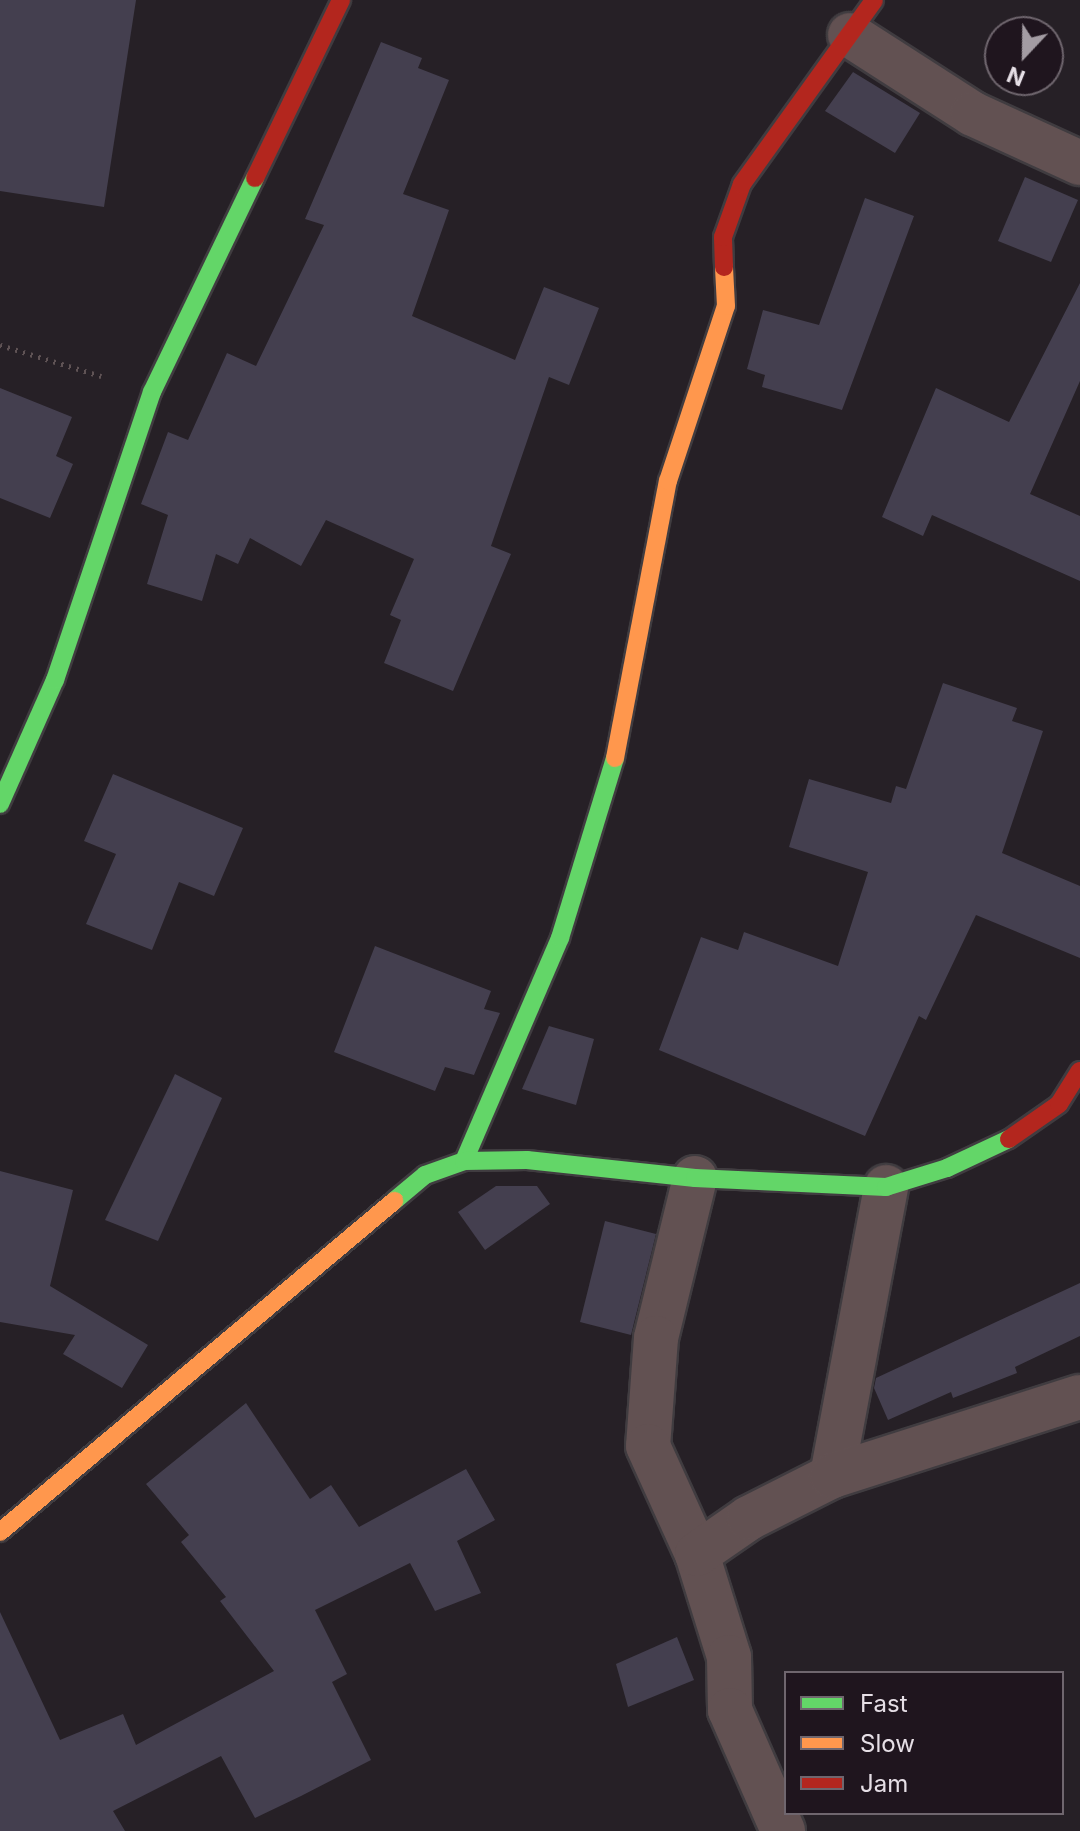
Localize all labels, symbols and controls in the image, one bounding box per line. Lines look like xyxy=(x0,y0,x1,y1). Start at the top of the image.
north arrow xyxy=(984,16,1064,96)
text: N xyxy=(1003,61,1028,92)
legend xyxy=(784,1671,1064,1815)
text: Fast xyxy=(860,1689,908,1718)
text: Slow xyxy=(860,1729,915,1758)
text: Jam xyxy=(860,1769,908,1798)

